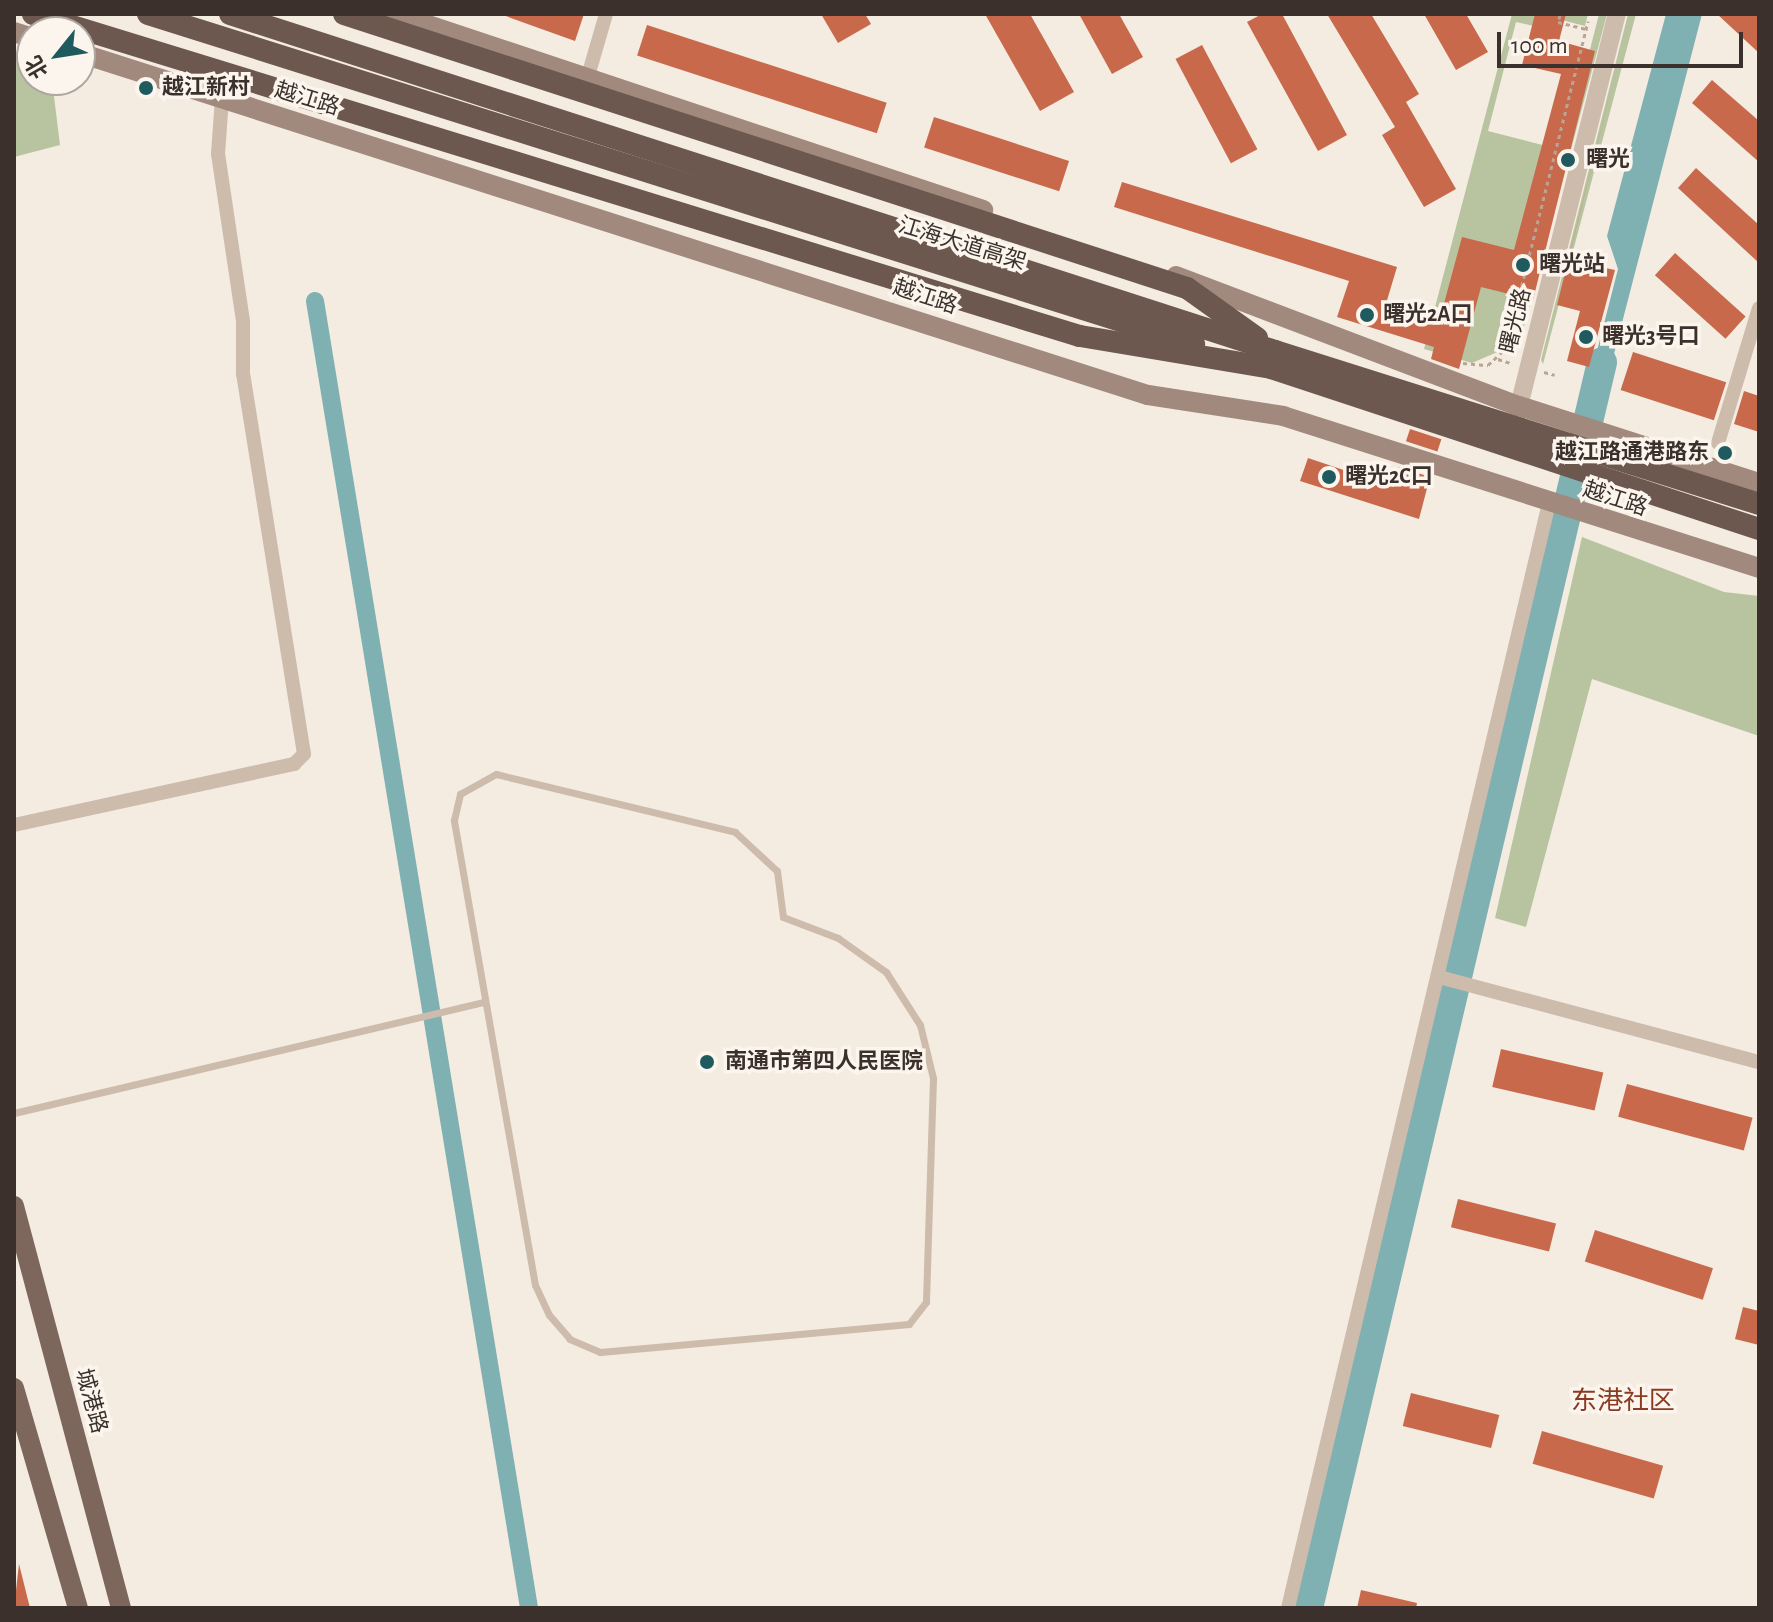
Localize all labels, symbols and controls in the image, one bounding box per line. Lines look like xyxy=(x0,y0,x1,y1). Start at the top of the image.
north arrow xyxy=(16,16,96,96)
scale bar xyxy=(1501,16,1747,66)
text: 100 m xyxy=(1511,34,1568,58)
text: 北 xyxy=(22,52,52,82)
place label: 越江新村 xyxy=(162,75,250,101)
street label: 越江路 xyxy=(272,77,342,121)
marker: 越江新村 xyxy=(137,79,155,97)
place label: 曙光 xyxy=(1586,147,1630,173)
marker: 曙光 xyxy=(1557,149,1579,171)
street label: 江海大道高架 xyxy=(895,212,1029,276)
place label: 曙光站 xyxy=(1539,252,1605,278)
marker: 曙光站 xyxy=(1514,256,1532,274)
street label: 越江路 xyxy=(890,274,960,320)
street label: 曙光路 xyxy=(1495,286,1537,356)
place label: 曙光2A口 xyxy=(1383,302,1473,328)
marker: 曙光2A口 xyxy=(1358,306,1376,324)
place label: 曙光3号口 xyxy=(1602,324,1699,350)
marker: 曙光3号口 xyxy=(1577,328,1595,346)
place label: 越江路通港路东 xyxy=(1555,440,1709,466)
marker: 越江路通港路东 xyxy=(1716,444,1734,462)
place label: 曙光2C口 xyxy=(1345,464,1433,490)
marker: 曙光2C口 xyxy=(1320,468,1338,486)
street label: 越江路 xyxy=(1580,476,1650,522)
place label: 南通市第四人民医院 xyxy=(725,1049,923,1075)
marker: 南通市第四人民医院 xyxy=(696,1051,718,1073)
street label: 城港路 xyxy=(70,1366,112,1436)
district label: 东港社区 xyxy=(1571,1386,1675,1418)

